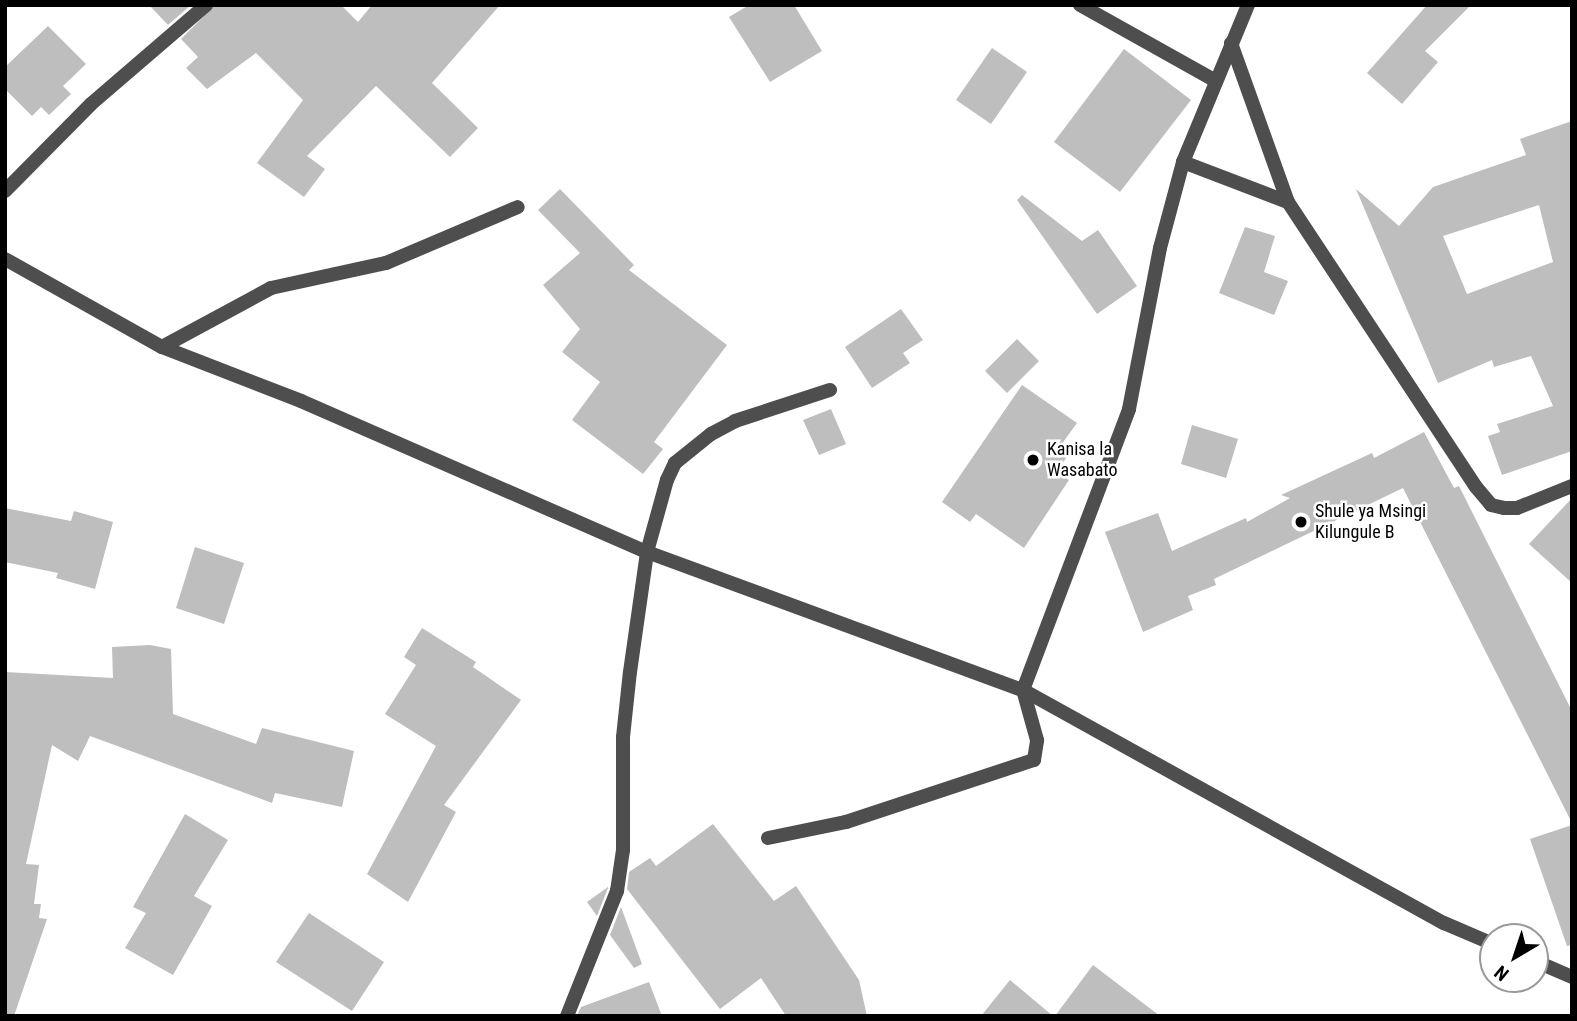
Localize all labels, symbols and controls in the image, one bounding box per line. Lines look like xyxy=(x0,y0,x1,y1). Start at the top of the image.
place label: Kanisa la Wasabato xyxy=(1047,439,1118,482)
marker: Kanisa la Wasabato xyxy=(1025,452,1041,468)
place label: Shule ya Msingi Kilungule B xyxy=(1315,501,1426,544)
marker: Shule ya Msingi Kilungule B xyxy=(1293,514,1309,530)
north arrow xyxy=(1479,923,1549,993)
text: N xyxy=(1490,961,1513,986)

